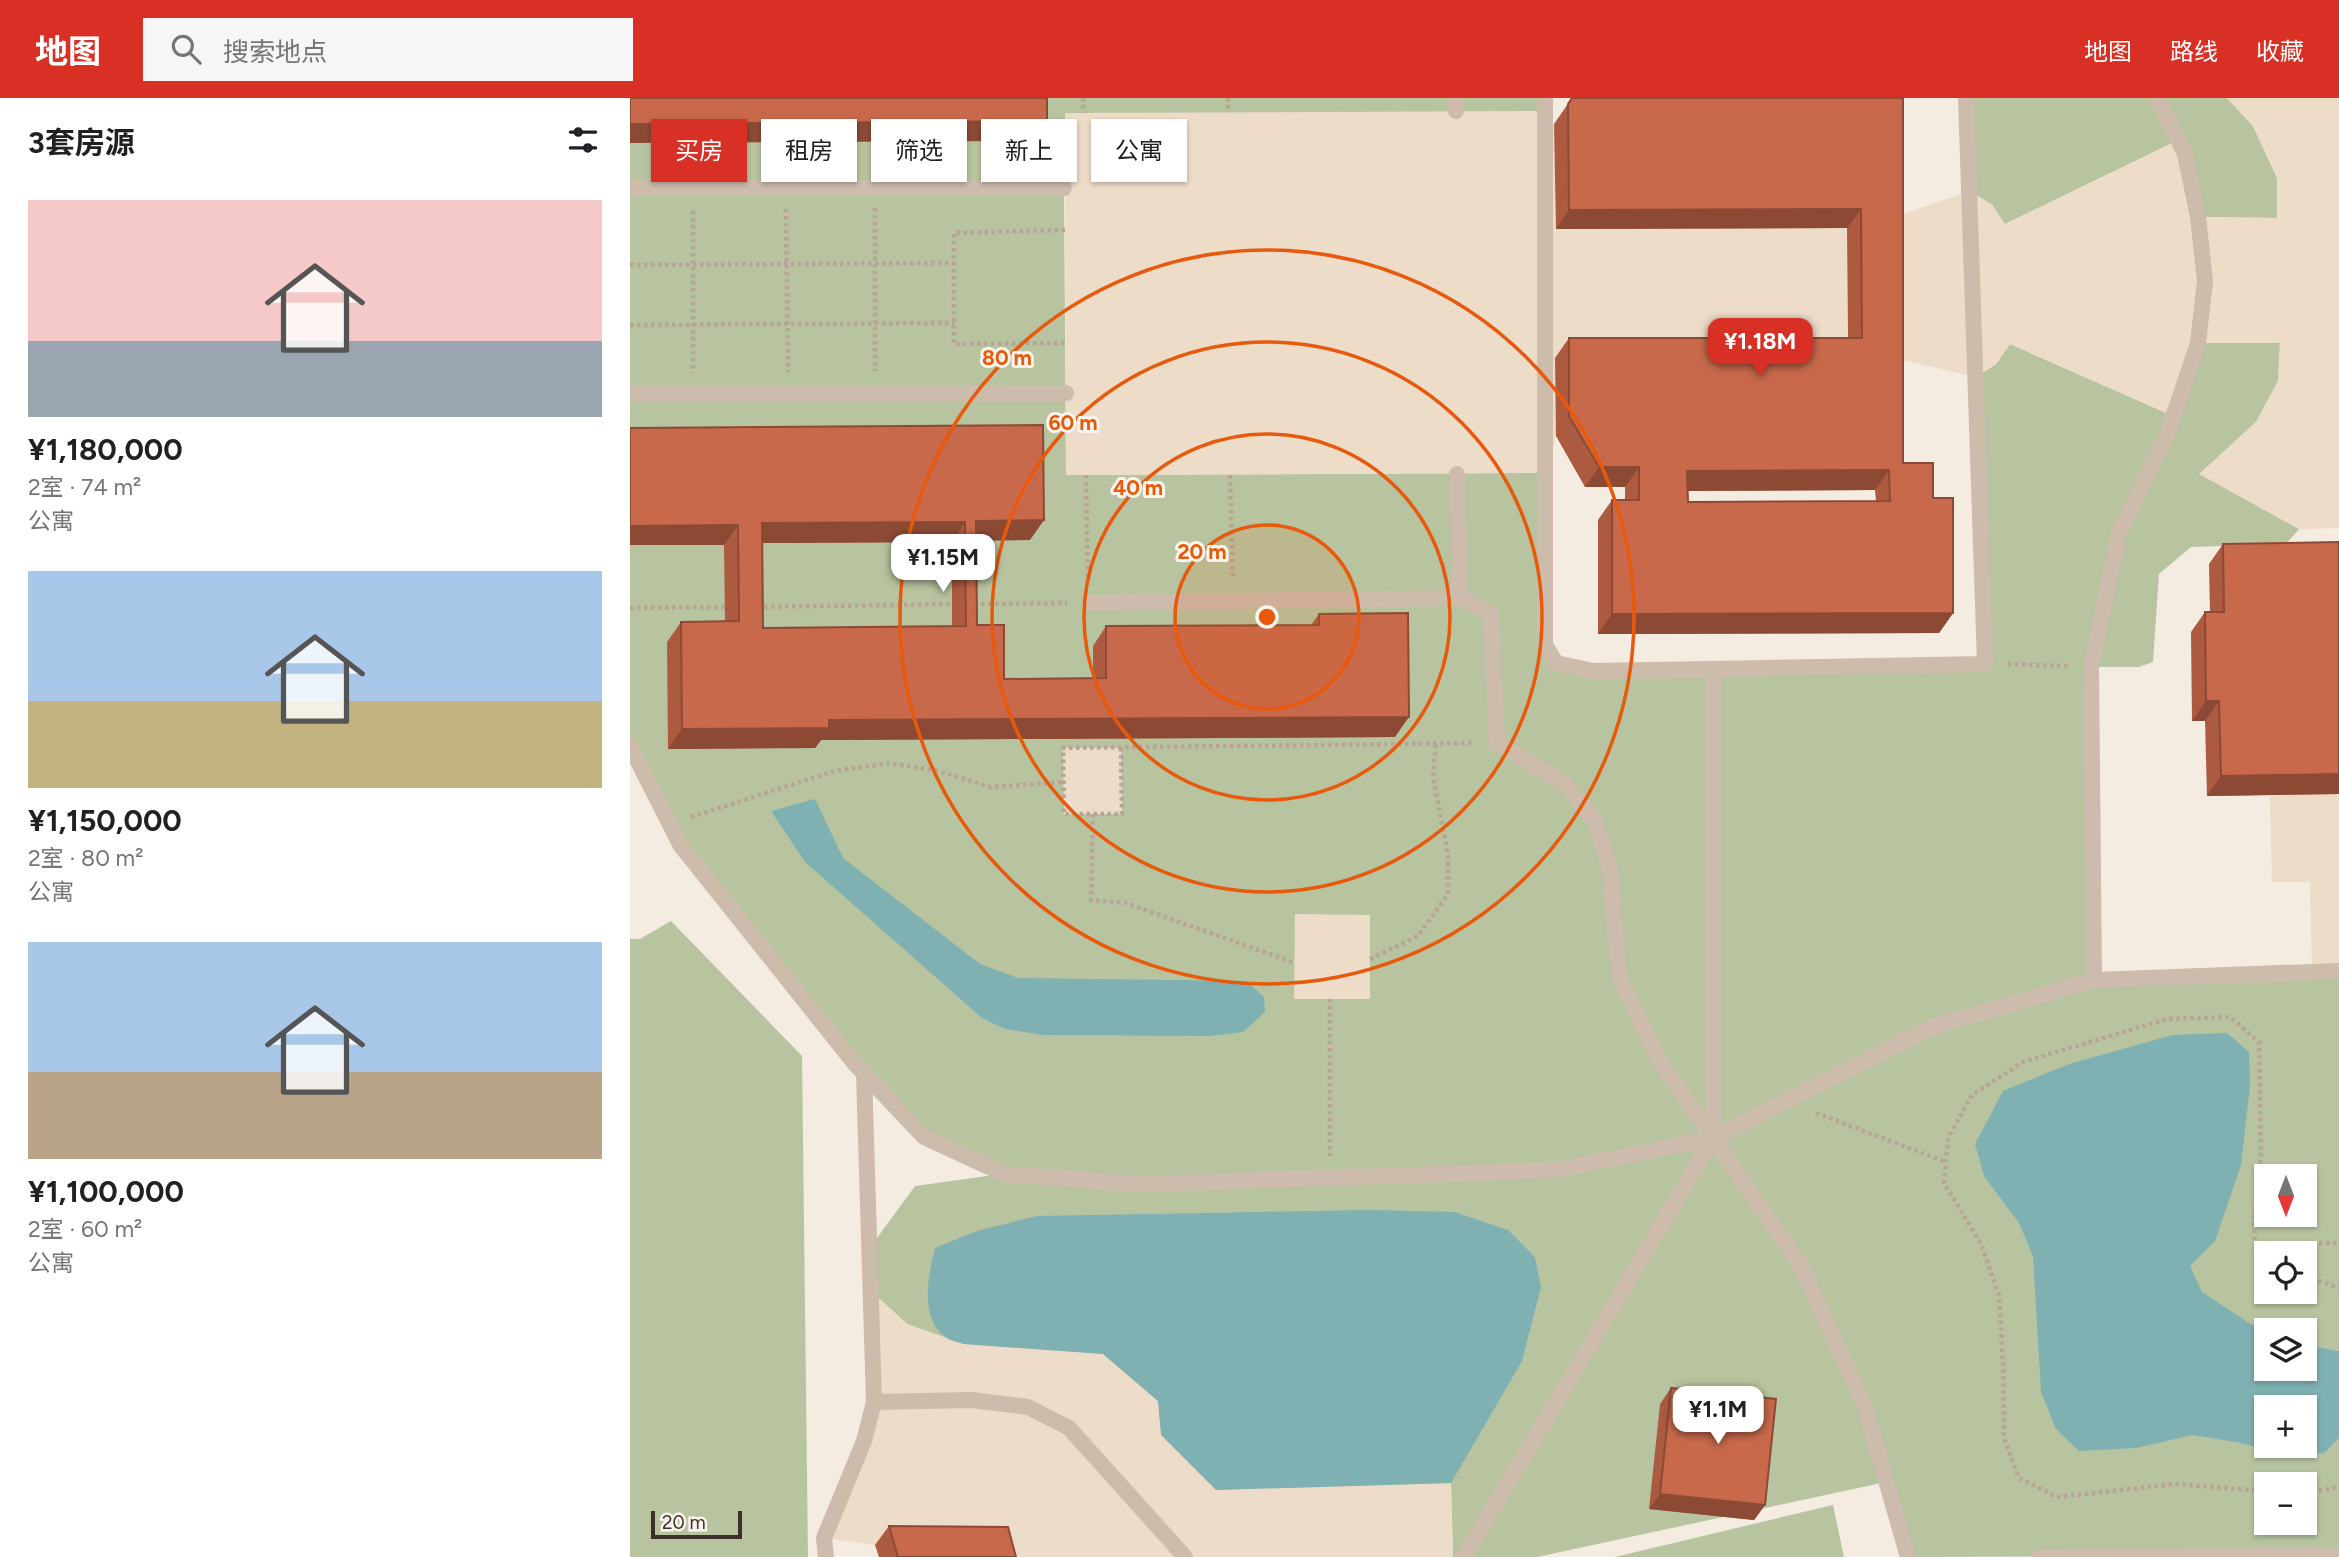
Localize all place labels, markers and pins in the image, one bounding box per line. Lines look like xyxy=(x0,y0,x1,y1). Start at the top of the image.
pin: ¥1.18M xyxy=(1703,318,1817,378)
pin: ¥1.15M xyxy=(886,534,1000,594)
centre of rings xyxy=(1255,605,1279,629)
pin: ¥1.1M xyxy=(1669,1386,1767,1446)

